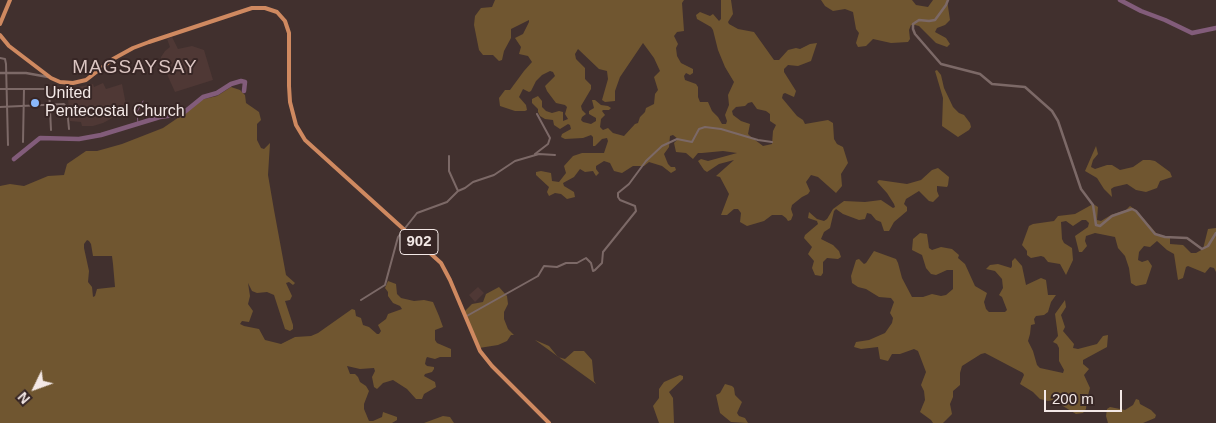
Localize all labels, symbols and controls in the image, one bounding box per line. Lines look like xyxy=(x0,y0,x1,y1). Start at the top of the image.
district label: MAGSAYSAY xyxy=(71,57,199,79)
place label: United Pentecostal Church xyxy=(45,84,185,122)
marker: United Pentecostal Church xyxy=(29,97,41,109)
road number: 902 xyxy=(400,230,438,254)
north arrow xyxy=(10,363,60,413)
scale bar xyxy=(1046,380,1124,412)
text: N xyxy=(15,389,33,407)
text: 200 m xyxy=(1052,390,1094,407)

